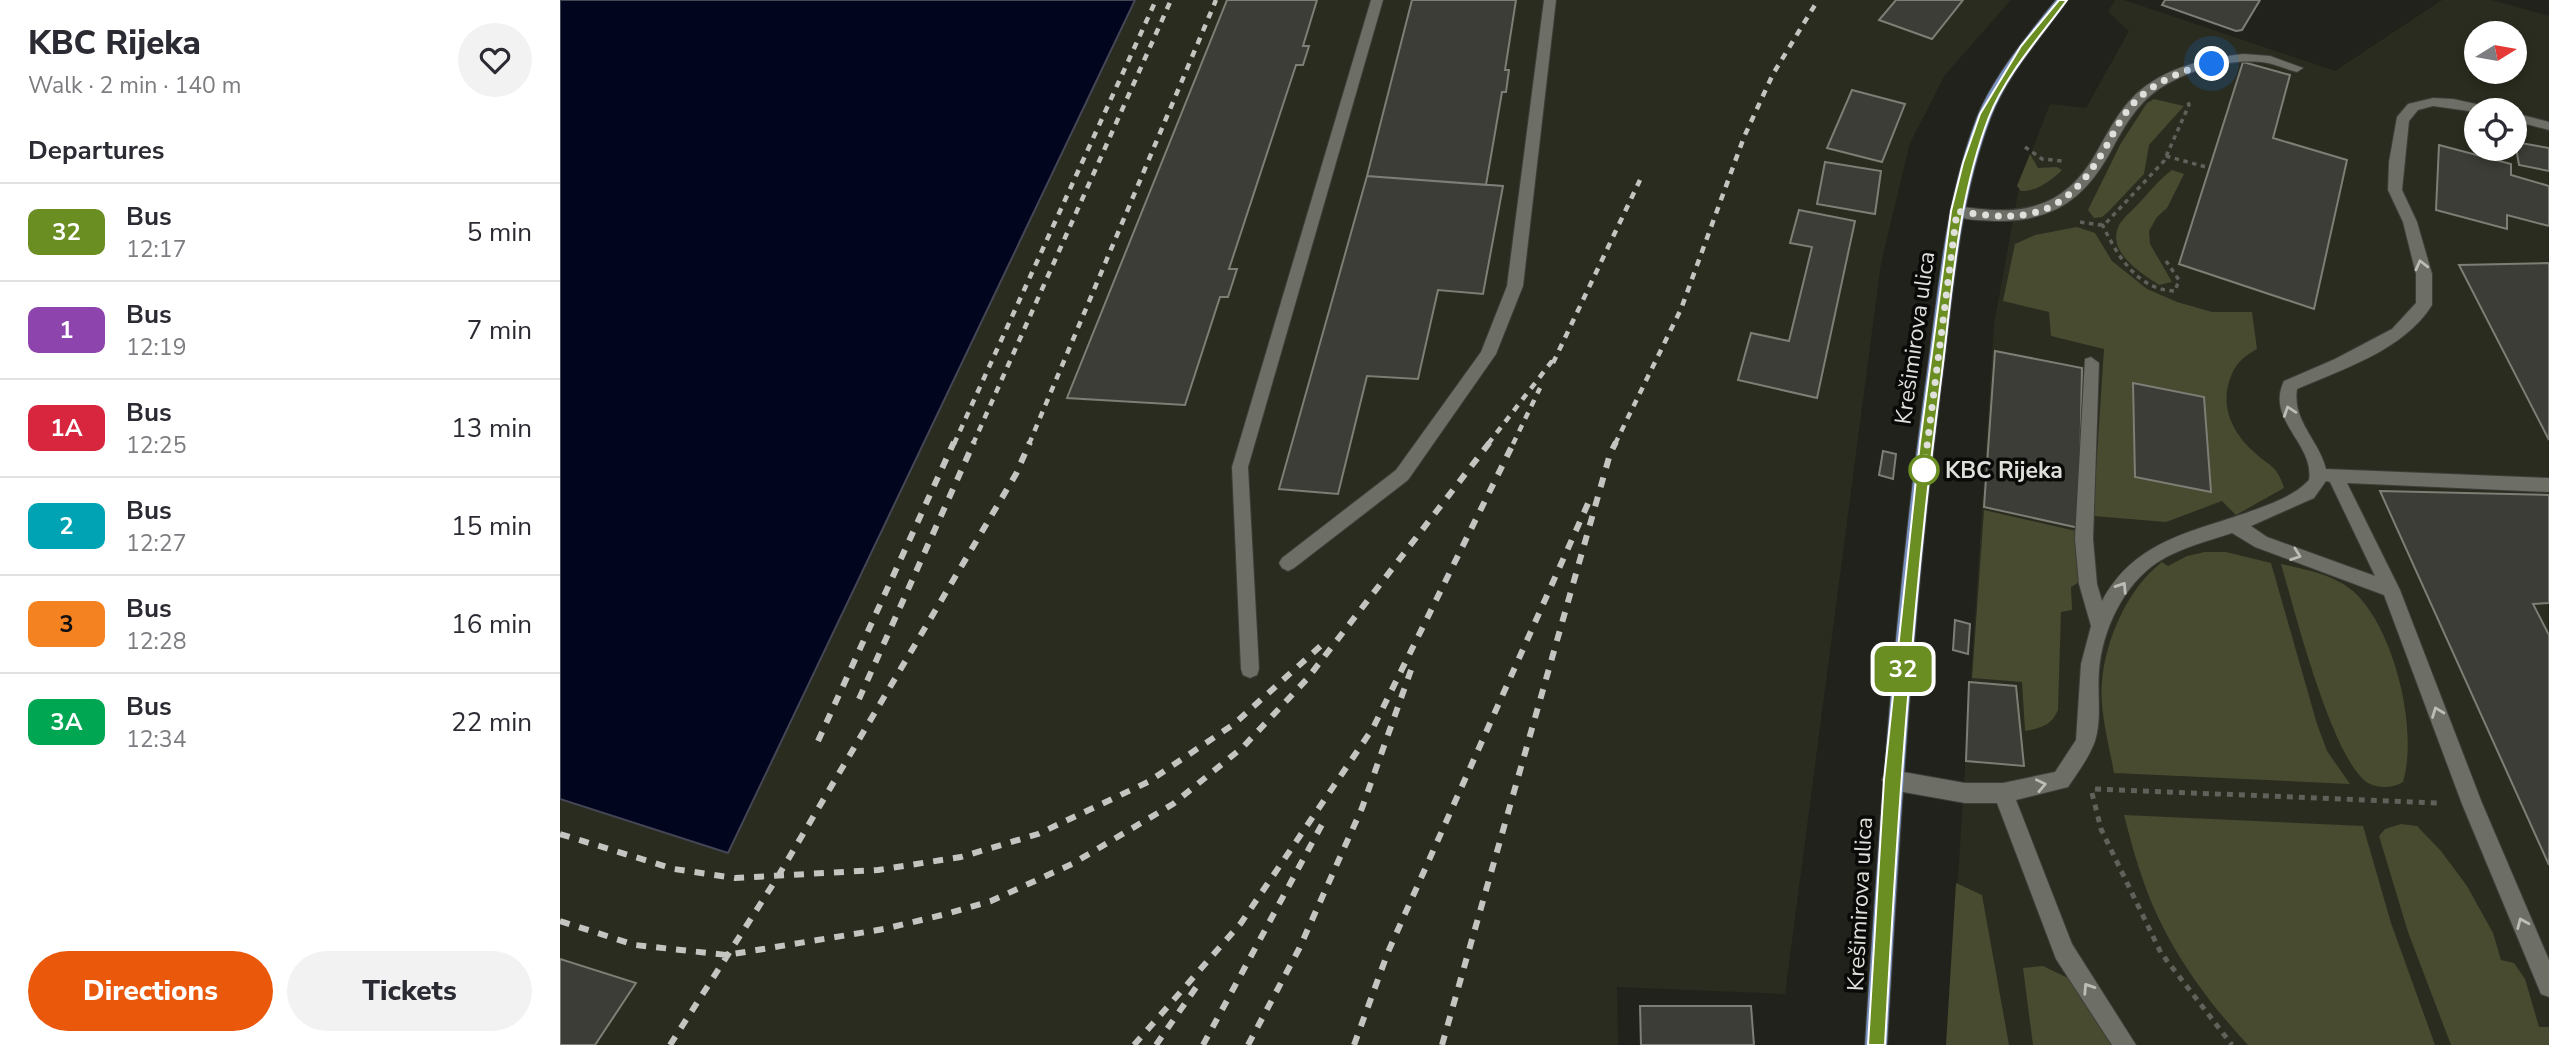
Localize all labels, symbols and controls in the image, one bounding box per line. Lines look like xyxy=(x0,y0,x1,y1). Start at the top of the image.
text: KBC Rijeka xyxy=(28,21,201,66)
north arrow xyxy=(2464,21,2527,84)
map controls xyxy=(2464,21,2527,161)
button: heart xyxy=(458,23,532,97)
your location xyxy=(2194,46,2229,81)
text: Walk · 2 min · 140 m xyxy=(28,70,241,101)
button: locate xyxy=(2464,98,2527,161)
text: Departures xyxy=(28,133,164,168)
text: Bus xyxy=(126,199,172,234)
text: 5 min xyxy=(467,215,532,250)
text: 32 xyxy=(52,216,81,248)
text: 12:17 xyxy=(126,234,186,265)
street label: Krešimirova ulica xyxy=(1888,250,1942,426)
one-way arrow xyxy=(2415,259,2429,271)
text: Bus xyxy=(126,297,172,332)
text: 7 min xyxy=(467,313,532,348)
text: 1 xyxy=(59,314,74,346)
text: 12:19 xyxy=(126,332,186,363)
text: Bus xyxy=(126,395,172,430)
one-way arrow xyxy=(2283,406,2297,418)
text: 13 min xyxy=(451,411,532,446)
text: 1A xyxy=(50,412,83,444)
text: 12:25 xyxy=(126,430,186,461)
marker: KBC Rijeka xyxy=(1909,455,1939,485)
place label: KBC Rijeka xyxy=(1945,455,2063,486)
text: Bus xyxy=(126,493,172,528)
text: 15 min xyxy=(451,509,532,544)
text: 2 xyxy=(59,510,74,542)
text: 12:27 xyxy=(126,528,186,559)
one-way arrow xyxy=(2289,547,2301,561)
one-way arrow xyxy=(2113,582,2126,595)
text: Bus xyxy=(126,591,172,626)
text: 16 min xyxy=(451,607,532,642)
text: 3 xyxy=(59,608,74,640)
text: 12:28 xyxy=(126,626,186,657)
line badge: 32 xyxy=(1872,646,1934,692)
text: 32 xyxy=(1889,653,1917,685)
text: Bus xyxy=(126,689,172,724)
text: 22 min xyxy=(451,705,532,740)
text: 3A xyxy=(50,706,83,738)
one-way arrow xyxy=(2432,707,2446,719)
text: 12:34 xyxy=(126,724,186,755)
one-way arrow xyxy=(2035,778,2047,793)
street label: Krešimirova ulica xyxy=(1840,816,1880,992)
one-way arrow xyxy=(2517,918,2531,930)
button: Directions xyxy=(28,951,273,1031)
button: Tickets xyxy=(287,951,532,1031)
one-way arrow xyxy=(2083,983,2096,996)

